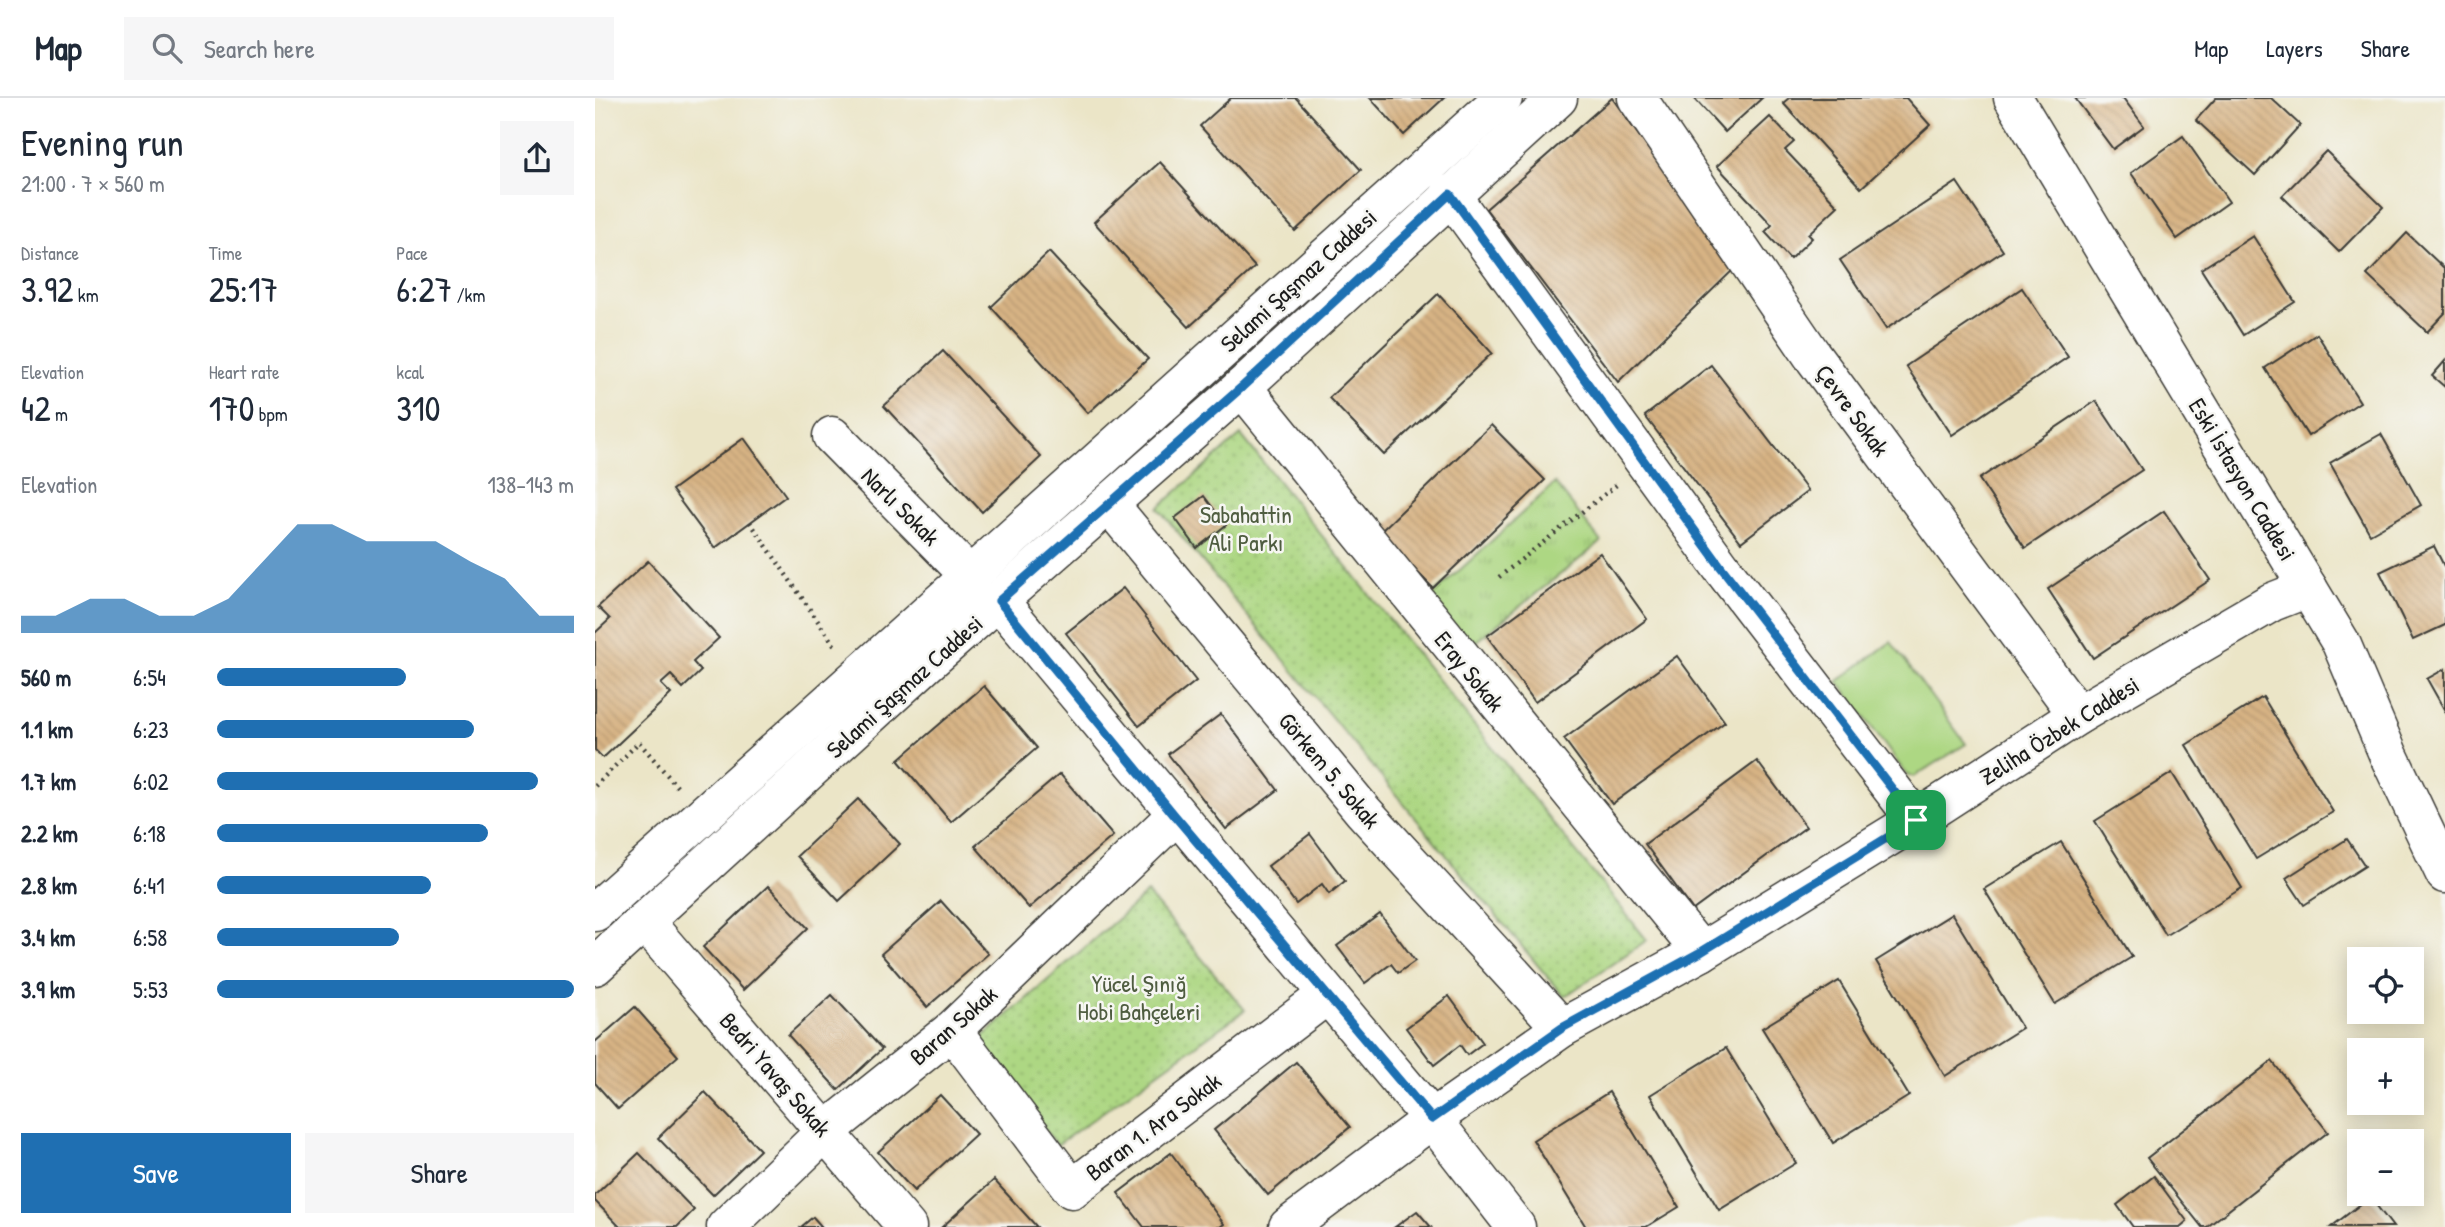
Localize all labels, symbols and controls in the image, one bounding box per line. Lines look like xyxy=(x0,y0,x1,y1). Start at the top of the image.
search box xyxy=(124,17,614,80)
text: Map xyxy=(35,26,82,70)
icon: search xyxy=(148,29,186,67)
text: Search here xyxy=(204,31,315,66)
text: Map xyxy=(2194,32,2228,64)
text: Layers xyxy=(2266,32,2323,64)
text: Share xyxy=(2361,32,2410,64)
text: Evening run xyxy=(21,116,184,168)
button: share xyxy=(500,121,574,195)
text: 21:00 · 7 × 560 m xyxy=(21,168,165,199)
street label: Selami Şaşmaz Caddesi xyxy=(1213,201,1383,359)
text: Distance xyxy=(21,240,79,266)
text: Time xyxy=(209,240,242,266)
text: Pace xyxy=(396,240,428,266)
text: 3.92 xyxy=(21,266,73,313)
text: 25:17 xyxy=(209,266,278,313)
text: 6:27 xyxy=(396,266,452,313)
text: km xyxy=(73,282,99,308)
text: /km xyxy=(452,282,485,308)
street label: Çevre Sokak xyxy=(1809,357,1897,463)
text: Elevation xyxy=(21,359,84,385)
text: Heart rate xyxy=(209,359,280,385)
text: kcal xyxy=(396,359,424,385)
text: 42 xyxy=(21,385,51,432)
text: 170 xyxy=(209,385,254,432)
text: 310 xyxy=(396,385,440,432)
street label: Eski İstasyon Caddesi xyxy=(2182,392,2304,566)
text: m xyxy=(51,401,68,427)
text: bpm xyxy=(254,401,288,427)
street label: Narlı Sokak xyxy=(855,460,947,552)
text: Elevation xyxy=(21,469,97,500)
text: 138–143 m xyxy=(488,469,574,500)
park label: Sabahattin Ali Parkı xyxy=(1200,498,1292,558)
street label: Selami Şaşmaz Caddesi xyxy=(819,607,989,765)
street label: Eray Sokak xyxy=(1428,624,1512,718)
text: 560 m xyxy=(21,662,71,693)
text: 6:54 xyxy=(133,662,166,693)
street label: Zeliha Özbek Caddesi xyxy=(1973,668,2145,792)
street label: Görkem 5. Sokak xyxy=(1272,705,1388,835)
text: 1.1 km xyxy=(21,714,73,745)
text: 6:23 xyxy=(133,714,169,745)
text: 1.7 km xyxy=(21,766,76,797)
text: 6:02 xyxy=(133,766,169,797)
pin xyxy=(1886,790,1946,850)
icon: arrive xyxy=(1897,801,1935,839)
text: 2.2 km xyxy=(21,818,78,849)
text: 6:18 xyxy=(133,818,166,849)
text: 2.8 km xyxy=(21,870,77,901)
text: 6:41 xyxy=(133,870,165,901)
text: 3.4 km xyxy=(21,922,75,953)
text: 6:58 xyxy=(133,922,167,953)
map controls xyxy=(2347,947,2424,1206)
button: locate xyxy=(2347,947,2424,1024)
park label: Yücel Şınığ Hobi Bahçeleri xyxy=(1078,967,1200,1027)
text: 3.9 km xyxy=(21,974,75,1005)
text: 5:53 xyxy=(133,974,168,1005)
street label: Baran Sokak xyxy=(902,978,1004,1072)
street label: Bedri Yavaş Sokak xyxy=(713,1005,839,1143)
button: + xyxy=(2347,1038,2424,1115)
street label: Baran 1. Ara Sokak xyxy=(1079,1064,1227,1187)
button: − xyxy=(2347,1129,2424,1206)
button: Save xyxy=(21,1133,291,1213)
button: Share xyxy=(305,1133,574,1213)

